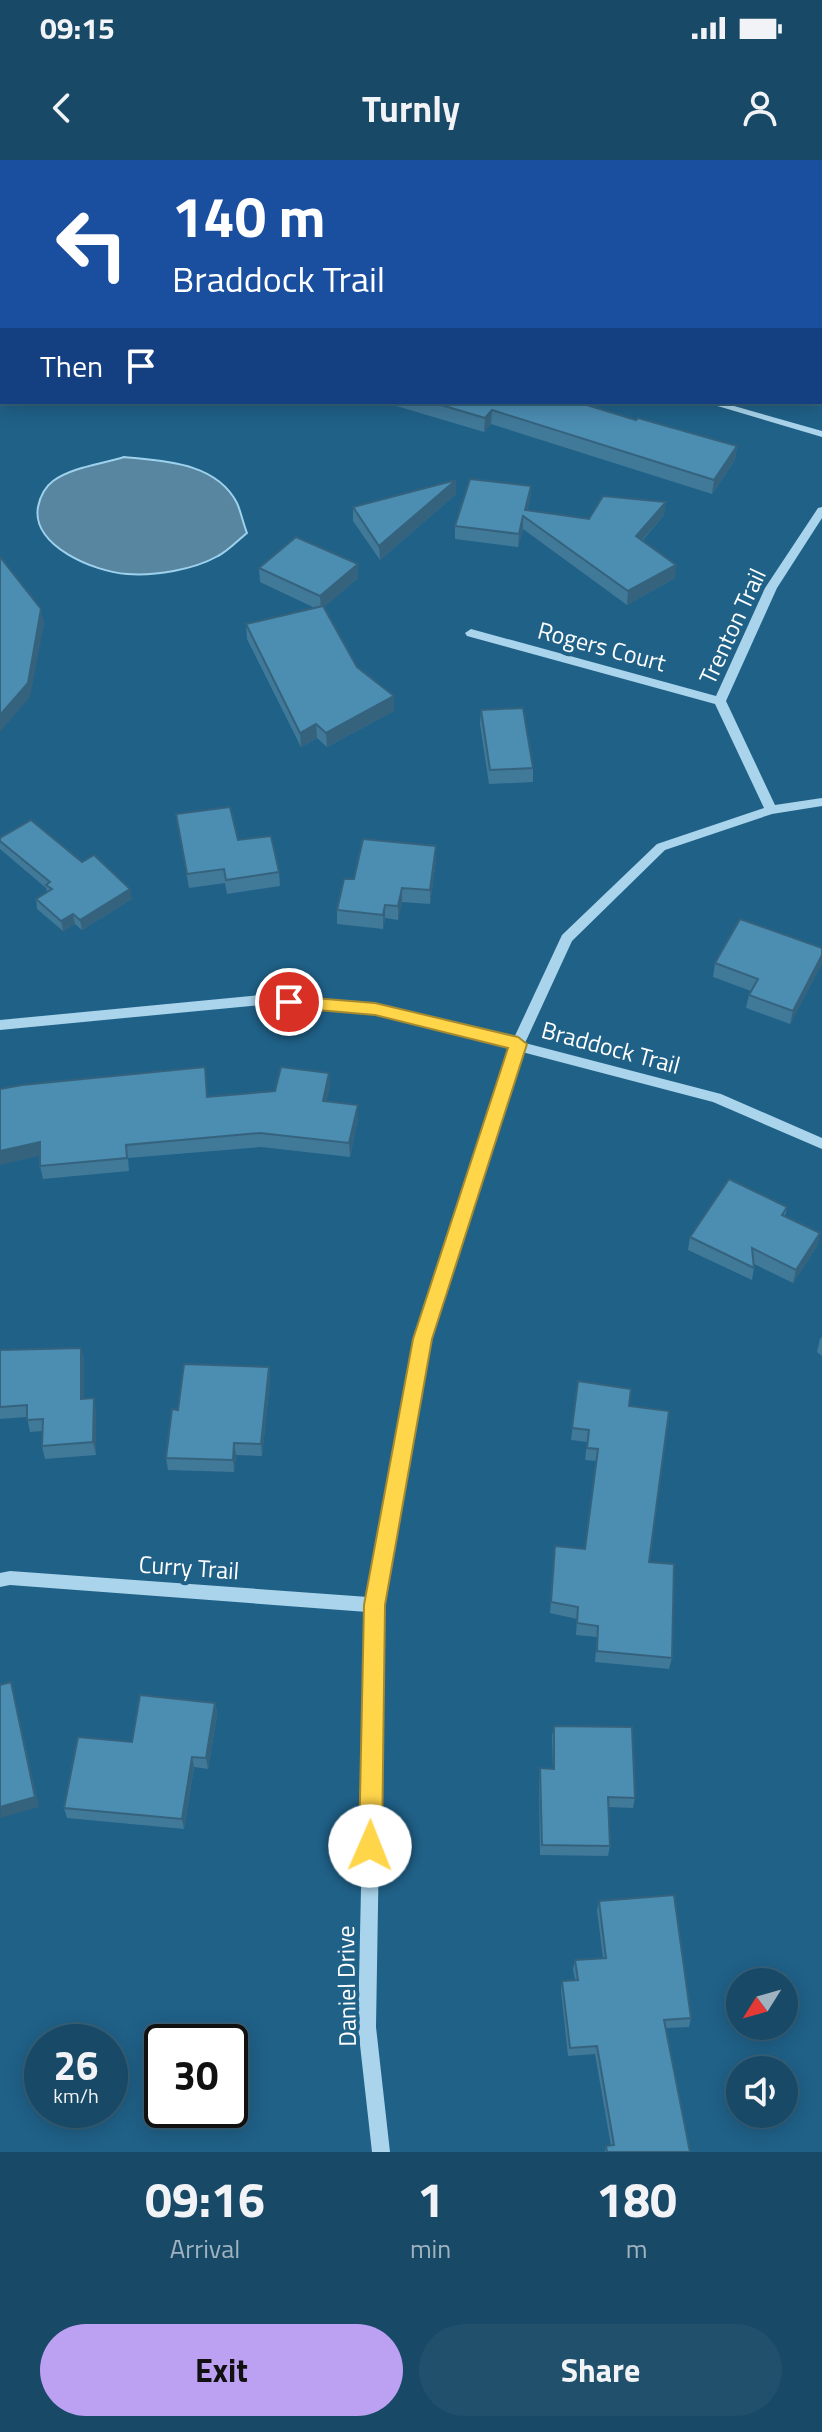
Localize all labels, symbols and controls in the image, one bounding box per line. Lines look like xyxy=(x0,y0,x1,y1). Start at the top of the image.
text: 09:15 xyxy=(40,5,115,51)
text: Turnly xyxy=(362,81,460,136)
icon: back xyxy=(40,86,84,130)
icon: person xyxy=(738,86,782,130)
text: 140 m xyxy=(172,174,325,259)
icon: left xyxy=(40,192,144,296)
text: Braddock Trail xyxy=(172,251,385,306)
text: Then xyxy=(40,343,103,389)
icon: arrive xyxy=(119,344,163,388)
street label: Trenton Trail xyxy=(689,562,775,690)
street label: Rogers Court xyxy=(534,612,671,681)
pin xyxy=(255,968,323,1036)
icon: arrive xyxy=(267,980,311,1024)
street label: Braddock Trail xyxy=(538,1011,684,1083)
street label: Curry Trail xyxy=(138,1546,240,1588)
position arrow xyxy=(328,1804,412,1888)
street label: Daniel Drive xyxy=(327,1925,365,2047)
north arrow xyxy=(726,1968,798,2040)
map controls xyxy=(726,1968,798,2128)
speed limit sign: 30 xyxy=(144,2024,248,2128)
text: 26 xyxy=(54,2035,98,2096)
button: sound xyxy=(726,2056,798,2128)
text: km/h xyxy=(53,2080,99,2111)
text: 09:16 xyxy=(145,2163,265,2236)
text: 1 xyxy=(417,2163,444,2236)
text: 180 xyxy=(596,2163,677,2236)
text: Arrival xyxy=(170,2229,240,2268)
text: min xyxy=(410,2229,451,2268)
text: m xyxy=(626,2229,648,2268)
button: Exit xyxy=(40,2324,403,2416)
button: Share xyxy=(419,2324,782,2416)

